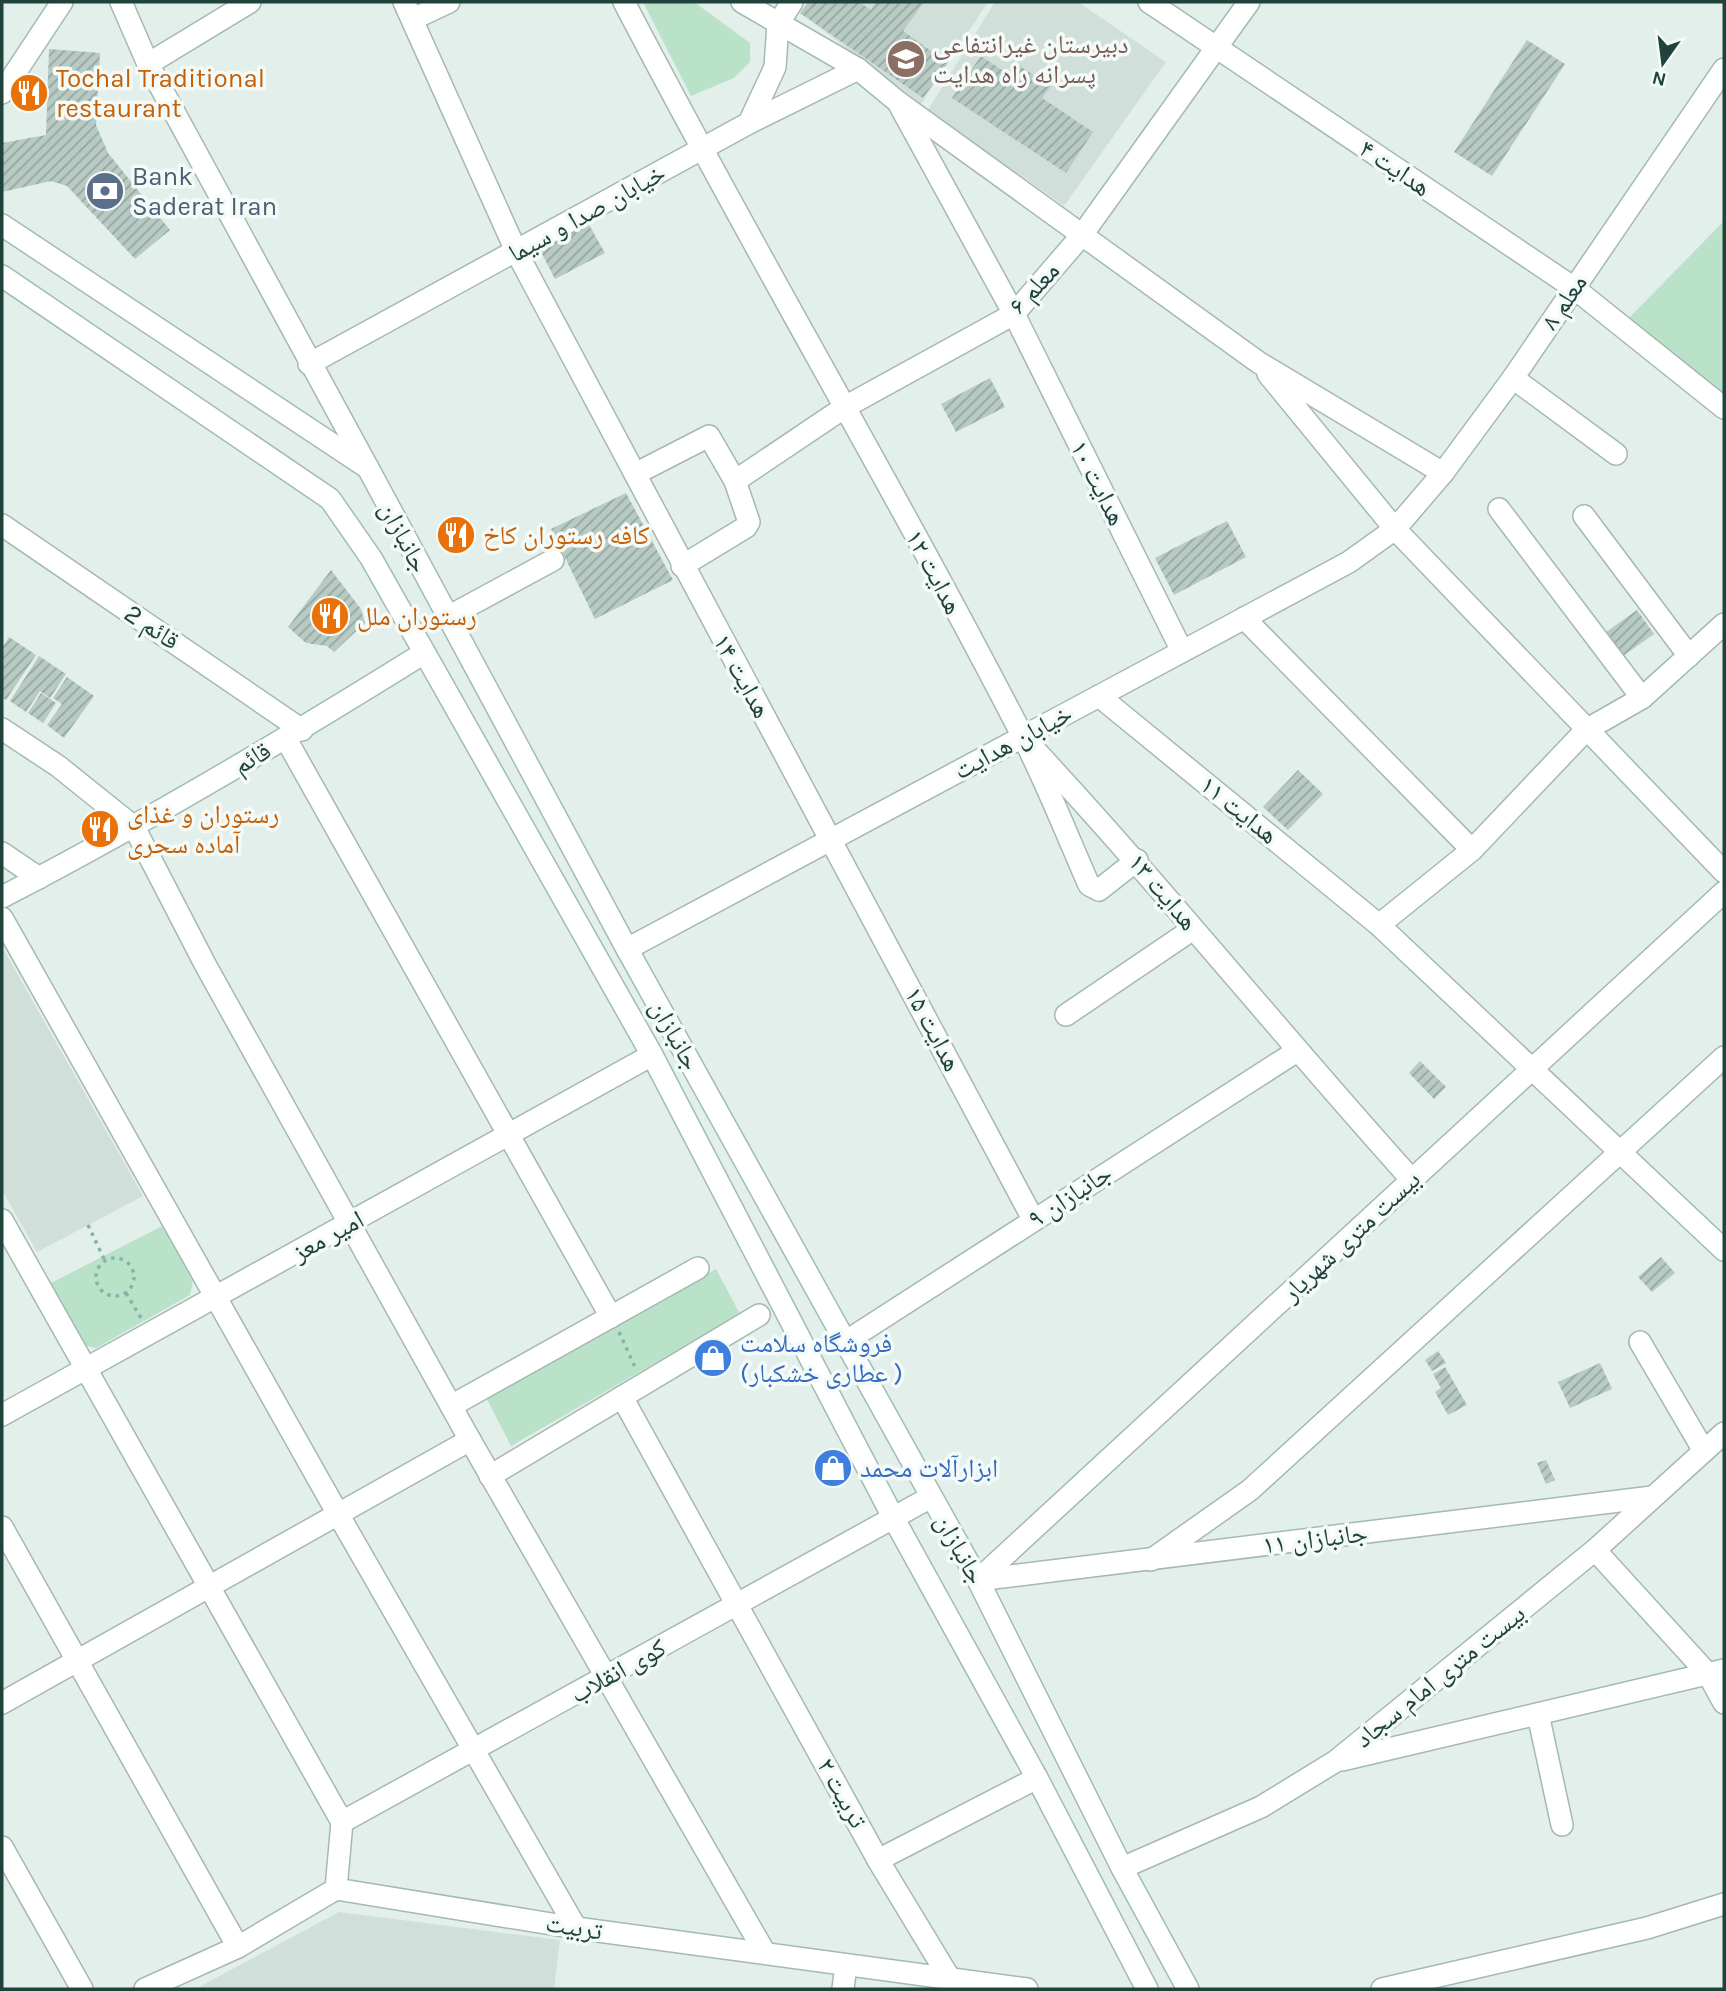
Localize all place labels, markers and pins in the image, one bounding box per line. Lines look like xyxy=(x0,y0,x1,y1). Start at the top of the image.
place label: دبیرستان غیرانتفاعی پسرانه راه هدایت xyxy=(933,29,1129,90)
school or university icon: دبیرستان غیرانتفاعی پسرانه راه هدایت xyxy=(885,38,927,80)
place label: Tochal Traditional restaurant xyxy=(56,63,265,124)
restaurant icon: Tochal Traditional restaurant xyxy=(8,72,50,114)
place label: Bank Saderat Iran xyxy=(132,161,277,222)
bank icon: Bank Saderat Iran xyxy=(84,170,126,212)
restaurant icon: کافه رستوران کاخ xyxy=(435,514,477,556)
place label: کافه رستوران کاخ xyxy=(483,520,650,551)
restaurant icon: رستوران ملل xyxy=(309,595,351,637)
place label: رستوران ملل xyxy=(357,601,477,632)
place label: رستوران و غذای آماده سحری xyxy=(127,799,279,860)
restaurant icon: رستوران و غذای آماده سحری xyxy=(79,808,121,850)
place label: فروشگاه سلامت (عطاری خشکبار ) xyxy=(740,1328,903,1389)
shop icon: فروشگاه سلامت (عطاری خشکبار ) xyxy=(692,1337,734,1379)
shop icon: ابزارآلات محمد xyxy=(812,1447,854,1489)
place label: ابزارآلات محمد xyxy=(860,1453,998,1484)

